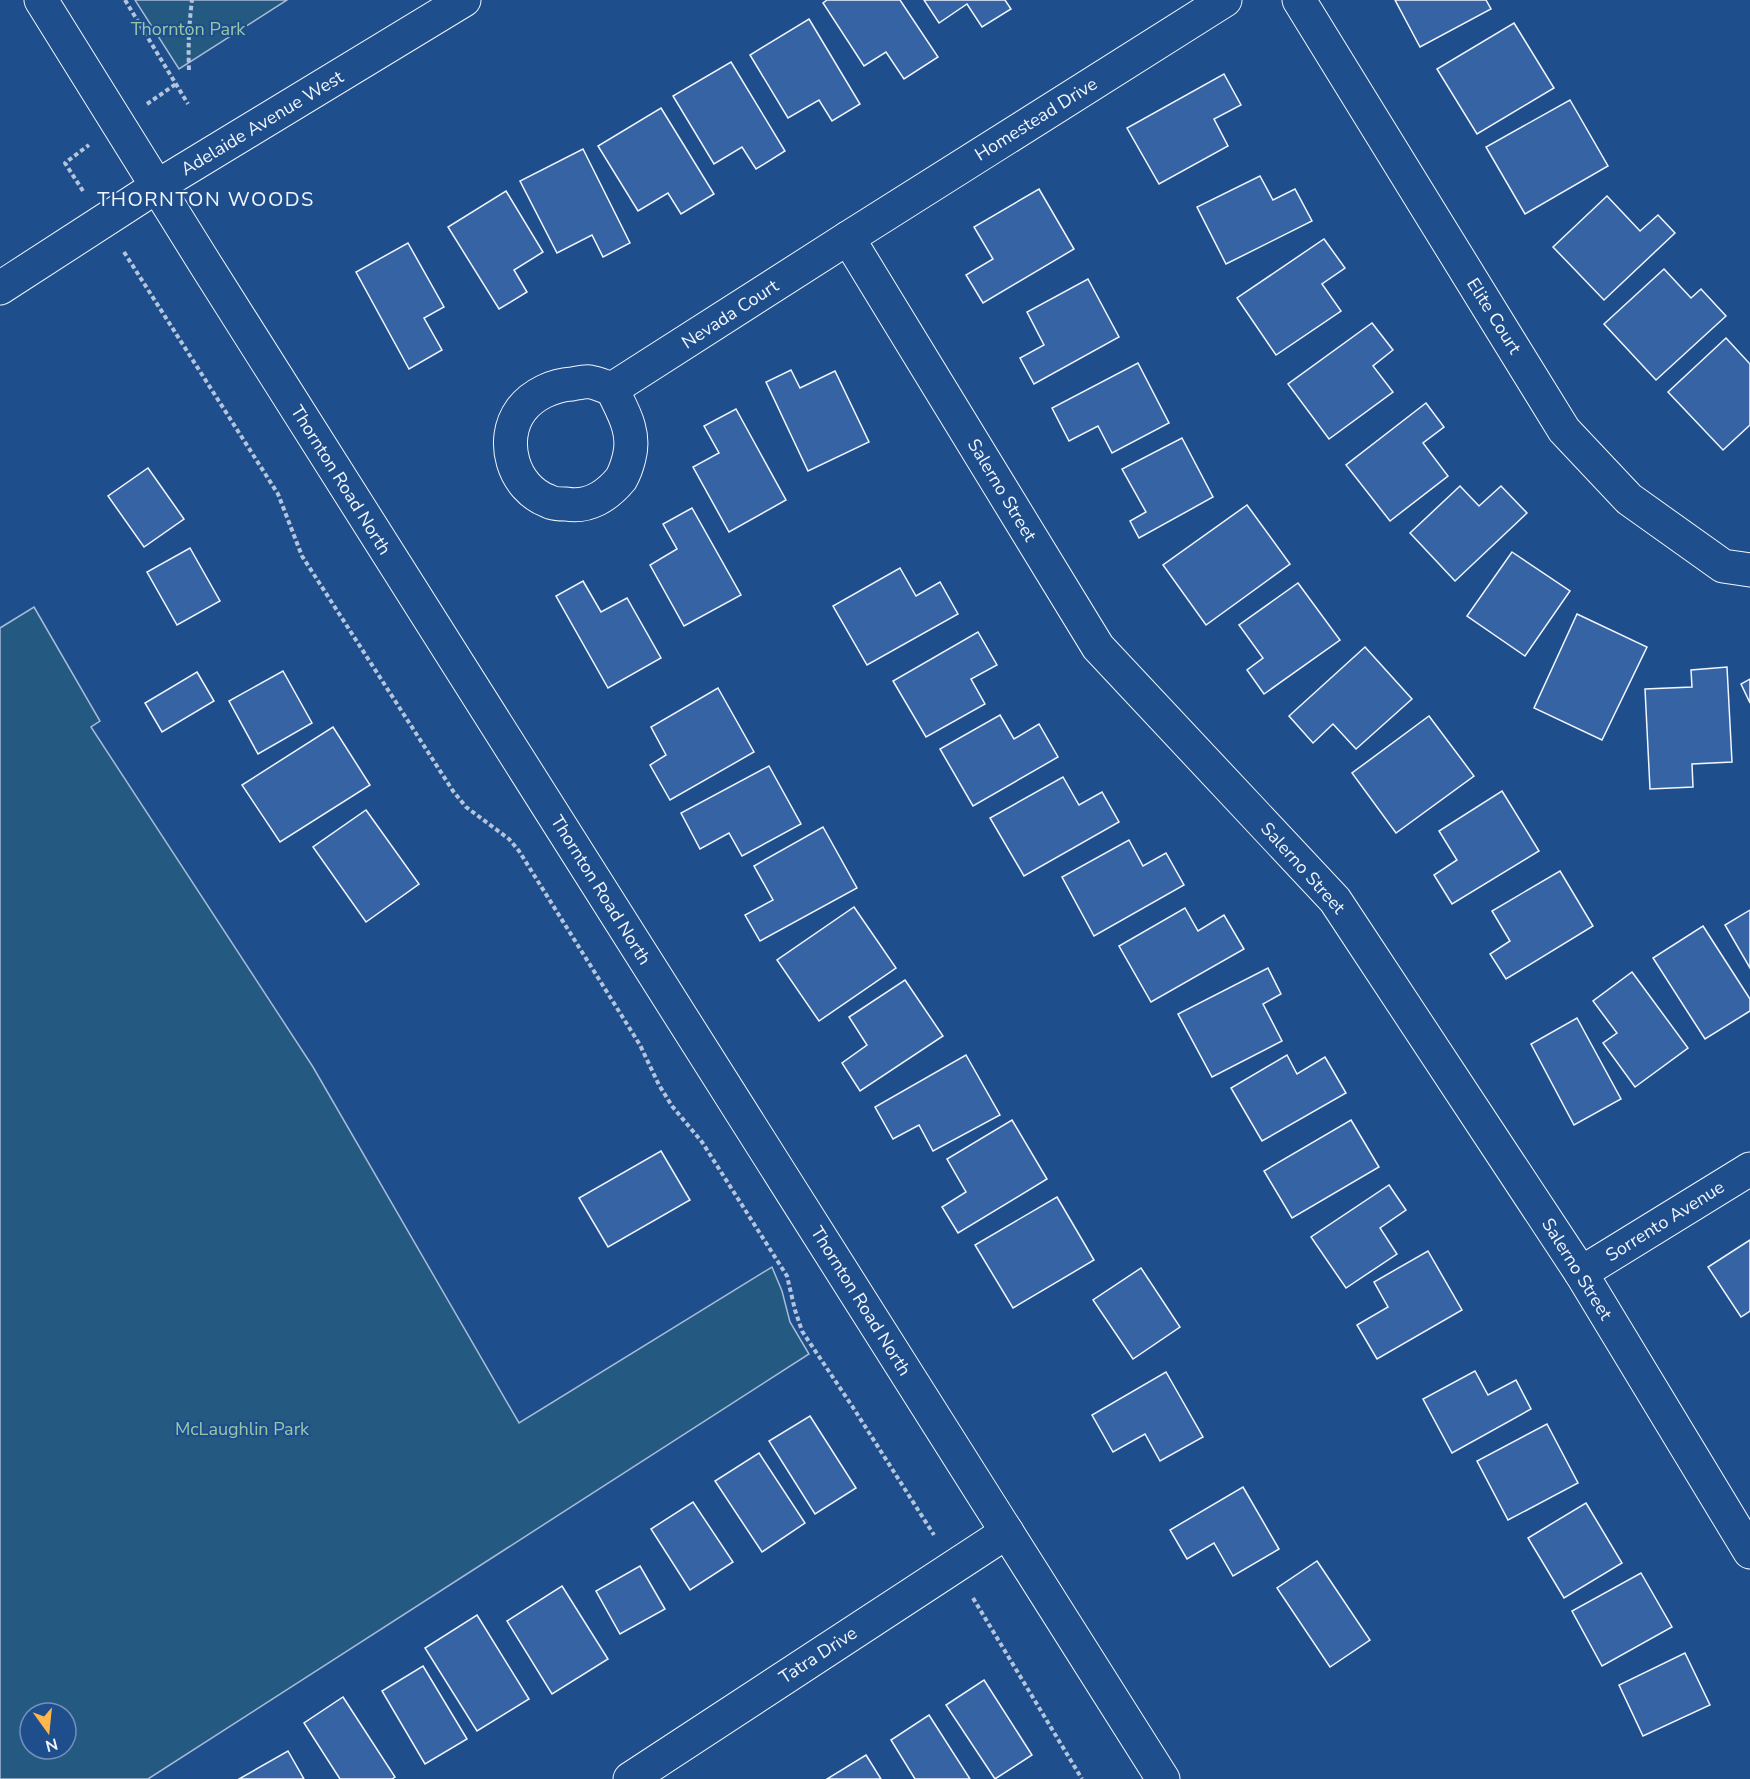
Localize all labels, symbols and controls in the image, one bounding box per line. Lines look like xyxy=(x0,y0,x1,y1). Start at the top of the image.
park label: Thornton Park xyxy=(131,17,246,41)
street label: Adelaide Avenue West xyxy=(176,64,348,181)
street label: Homestead Drive xyxy=(970,72,1102,166)
district label: THORNTON WOODS xyxy=(97,186,315,213)
street label: Nevada Court xyxy=(677,273,784,354)
street label: Elite Court xyxy=(1461,273,1527,359)
street label: Thornton Road North xyxy=(285,401,397,559)
street label: Salerno Street xyxy=(962,434,1042,546)
street label: Thornton Road North xyxy=(545,811,657,969)
street label: Salerno Street xyxy=(1255,817,1351,920)
street label: Sorrento Avenue xyxy=(1601,1175,1729,1267)
street label: Salerno Street xyxy=(1536,1214,1618,1325)
street label: Thornton Road North xyxy=(805,1222,917,1380)
park label: McLaughlin Park xyxy=(175,1417,310,1441)
street label: Tatra Drive xyxy=(774,1621,862,1689)
north arrow xyxy=(18,1701,78,1761)
text: N xyxy=(43,1732,60,1757)

